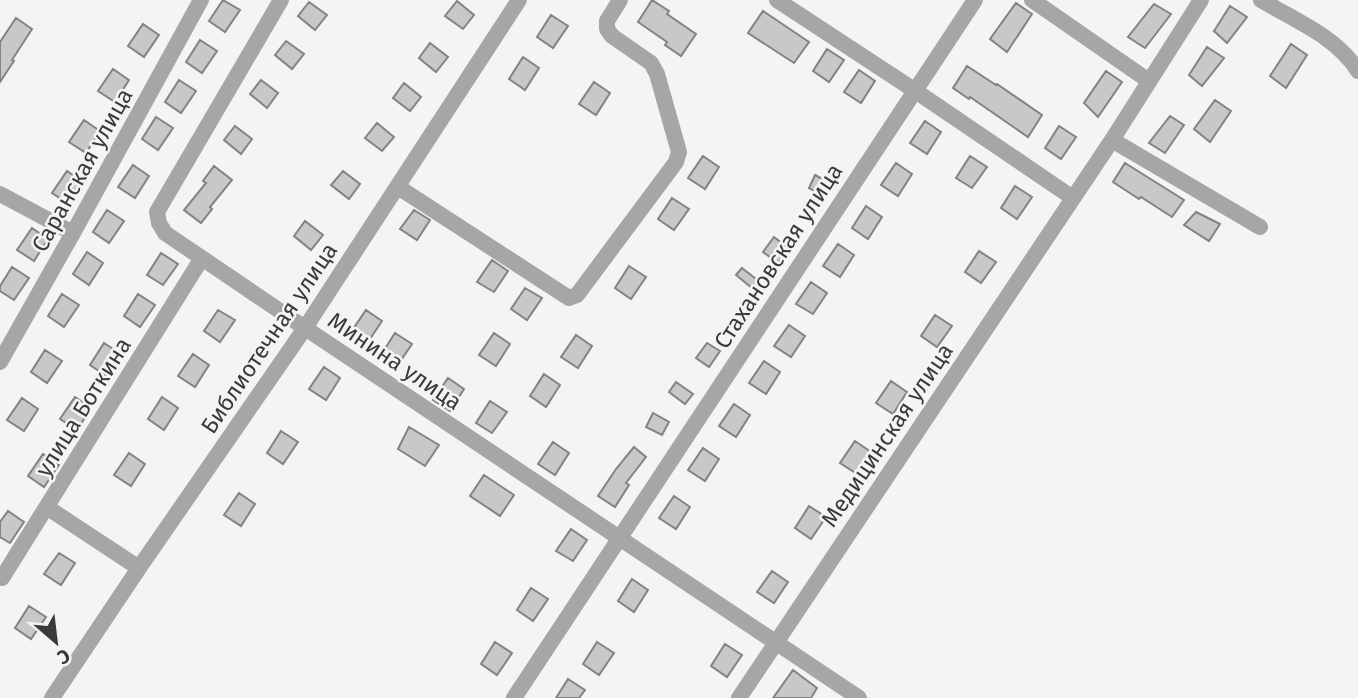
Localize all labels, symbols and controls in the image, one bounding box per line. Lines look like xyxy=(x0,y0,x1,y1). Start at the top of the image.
street label: Саранская улица xyxy=(25,83,139,257)
street label: Стахановская улица xyxy=(708,158,848,354)
street label: Библиотечная улица xyxy=(195,237,343,439)
street label: Минина улица xyxy=(323,306,467,416)
street label: улица Боткина xyxy=(29,332,137,482)
street label: Медицинская улица xyxy=(815,338,959,532)
north arrow xyxy=(21,607,91,677)
text: С xyxy=(53,644,74,669)

